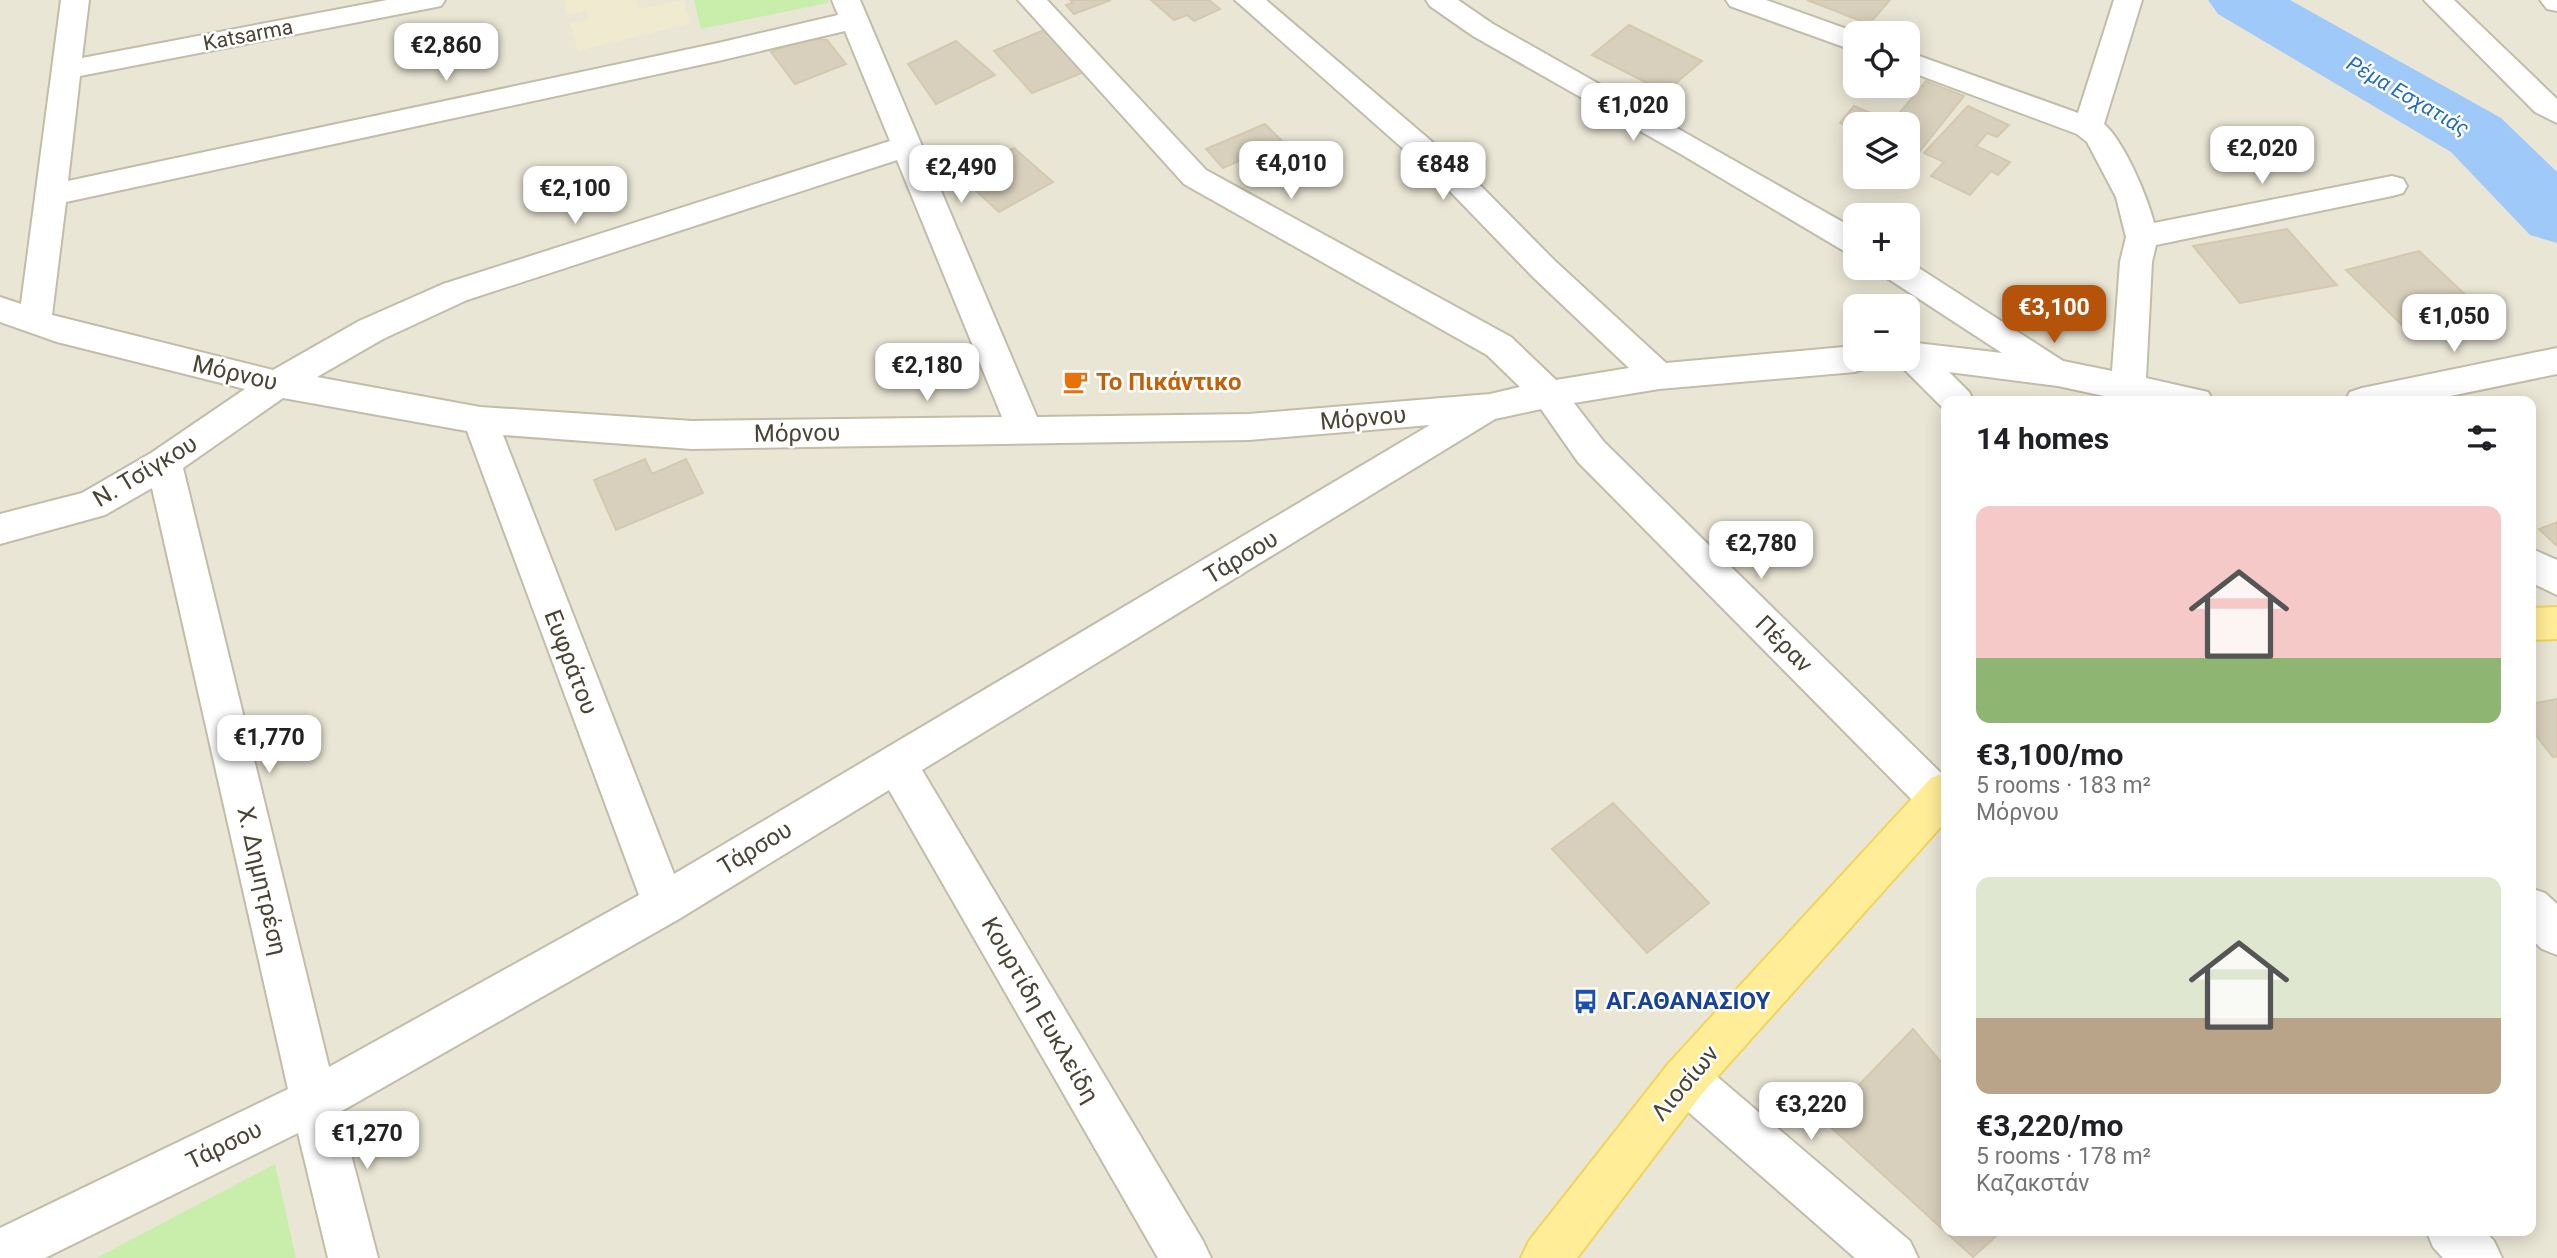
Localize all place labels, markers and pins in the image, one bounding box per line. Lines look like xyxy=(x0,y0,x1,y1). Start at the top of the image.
pin: €2,860 xyxy=(389,24,503,83)
pin: €1,020 xyxy=(1576,83,1690,143)
pin: €2,020 xyxy=(2205,127,2319,186)
pin: €4,010 xyxy=(1234,142,1348,201)
pin: €848 xyxy=(1402,142,1484,202)
pin: €2,490 xyxy=(904,146,1018,205)
pin: €2,100 xyxy=(518,166,632,226)
pin: €3,100 xyxy=(1997,286,2111,345)
pin: €1,050 xyxy=(2397,294,2511,354)
pin: €2,180 xyxy=(870,344,984,403)
cafe icon: Το Πικάντικο xyxy=(1062,368,1090,396)
place label: Το Πικάντικο xyxy=(1096,368,1242,396)
pin: €2,780 xyxy=(1704,522,1818,581)
pin: €1,770 xyxy=(212,716,326,775)
bus stop icon: ΑΓ.ΑΘΑΝΑΣΙΟΥ xyxy=(1572,987,1600,1015)
place label: ΑΓ.ΑΘΑΝΑΣΙΟΥ xyxy=(1606,987,1771,1015)
pin: €3,220 xyxy=(1754,1082,1868,1142)
pin: €1,270 xyxy=(310,1112,424,1171)

